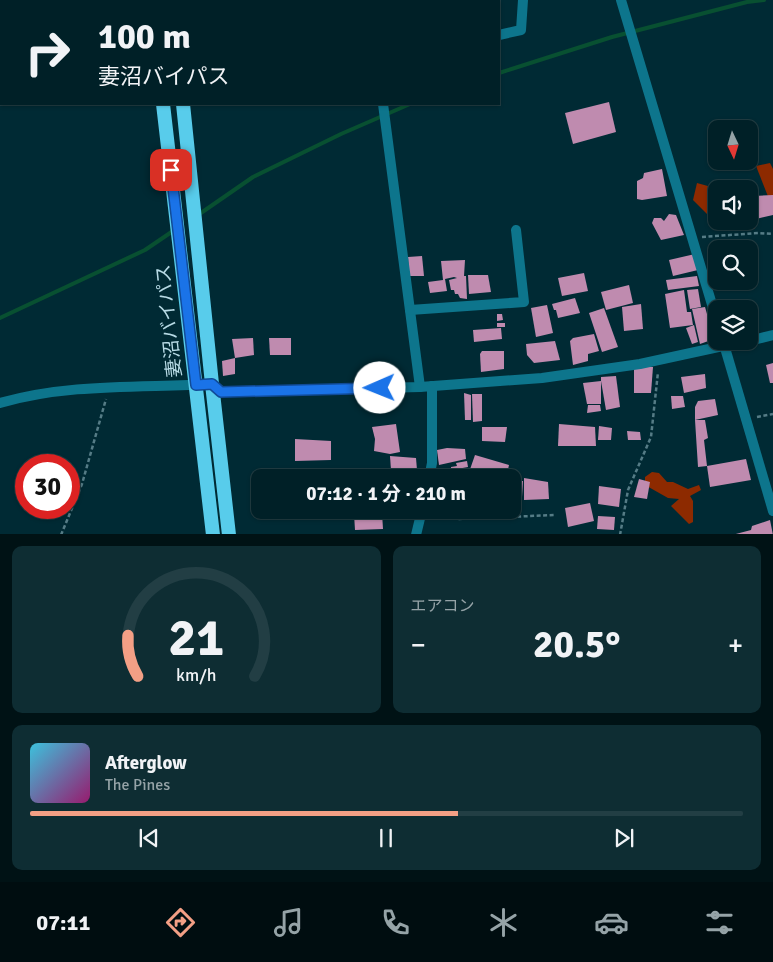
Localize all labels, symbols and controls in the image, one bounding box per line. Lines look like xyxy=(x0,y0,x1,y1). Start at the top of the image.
text: 100 m xyxy=(98,15,191,58)
icon: right xyxy=(15,20,80,85)
text: 妻沼バイパス xyxy=(98,63,230,90)
north arrow xyxy=(708,120,758,170)
map controls xyxy=(708,120,758,350)
pin xyxy=(150,149,192,191)
icon: arrive xyxy=(157,156,185,184)
button: sound xyxy=(708,180,758,230)
button: search xyxy=(708,240,758,290)
street label: 妻沼バイパス xyxy=(151,263,187,379)
button: layers xyxy=(708,300,758,350)
position arrow xyxy=(353,361,405,413)
speed limit sign: 30 xyxy=(15,454,80,519)
text: 07:12 · 1 分 · 210 m xyxy=(306,482,466,506)
text: エアコン xyxy=(411,596,475,616)
text: 21 xyxy=(168,606,224,670)
text: 20.5° xyxy=(533,621,621,668)
text: − xyxy=(411,628,426,662)
text: + xyxy=(728,628,743,662)
text: km/h xyxy=(176,664,216,686)
text: Afterglow xyxy=(105,751,187,775)
text: The Pines xyxy=(105,775,170,795)
icon: previous xyxy=(135,824,163,852)
icon: pause xyxy=(372,824,400,852)
icon: next xyxy=(610,824,638,852)
icon: directions xyxy=(163,905,198,940)
icon: music xyxy=(271,905,306,940)
icon: phone xyxy=(378,905,413,940)
icon: climate xyxy=(486,905,521,940)
icon: car xyxy=(594,905,629,940)
icon: filters xyxy=(702,905,737,940)
text: 07:11 xyxy=(36,909,90,936)

